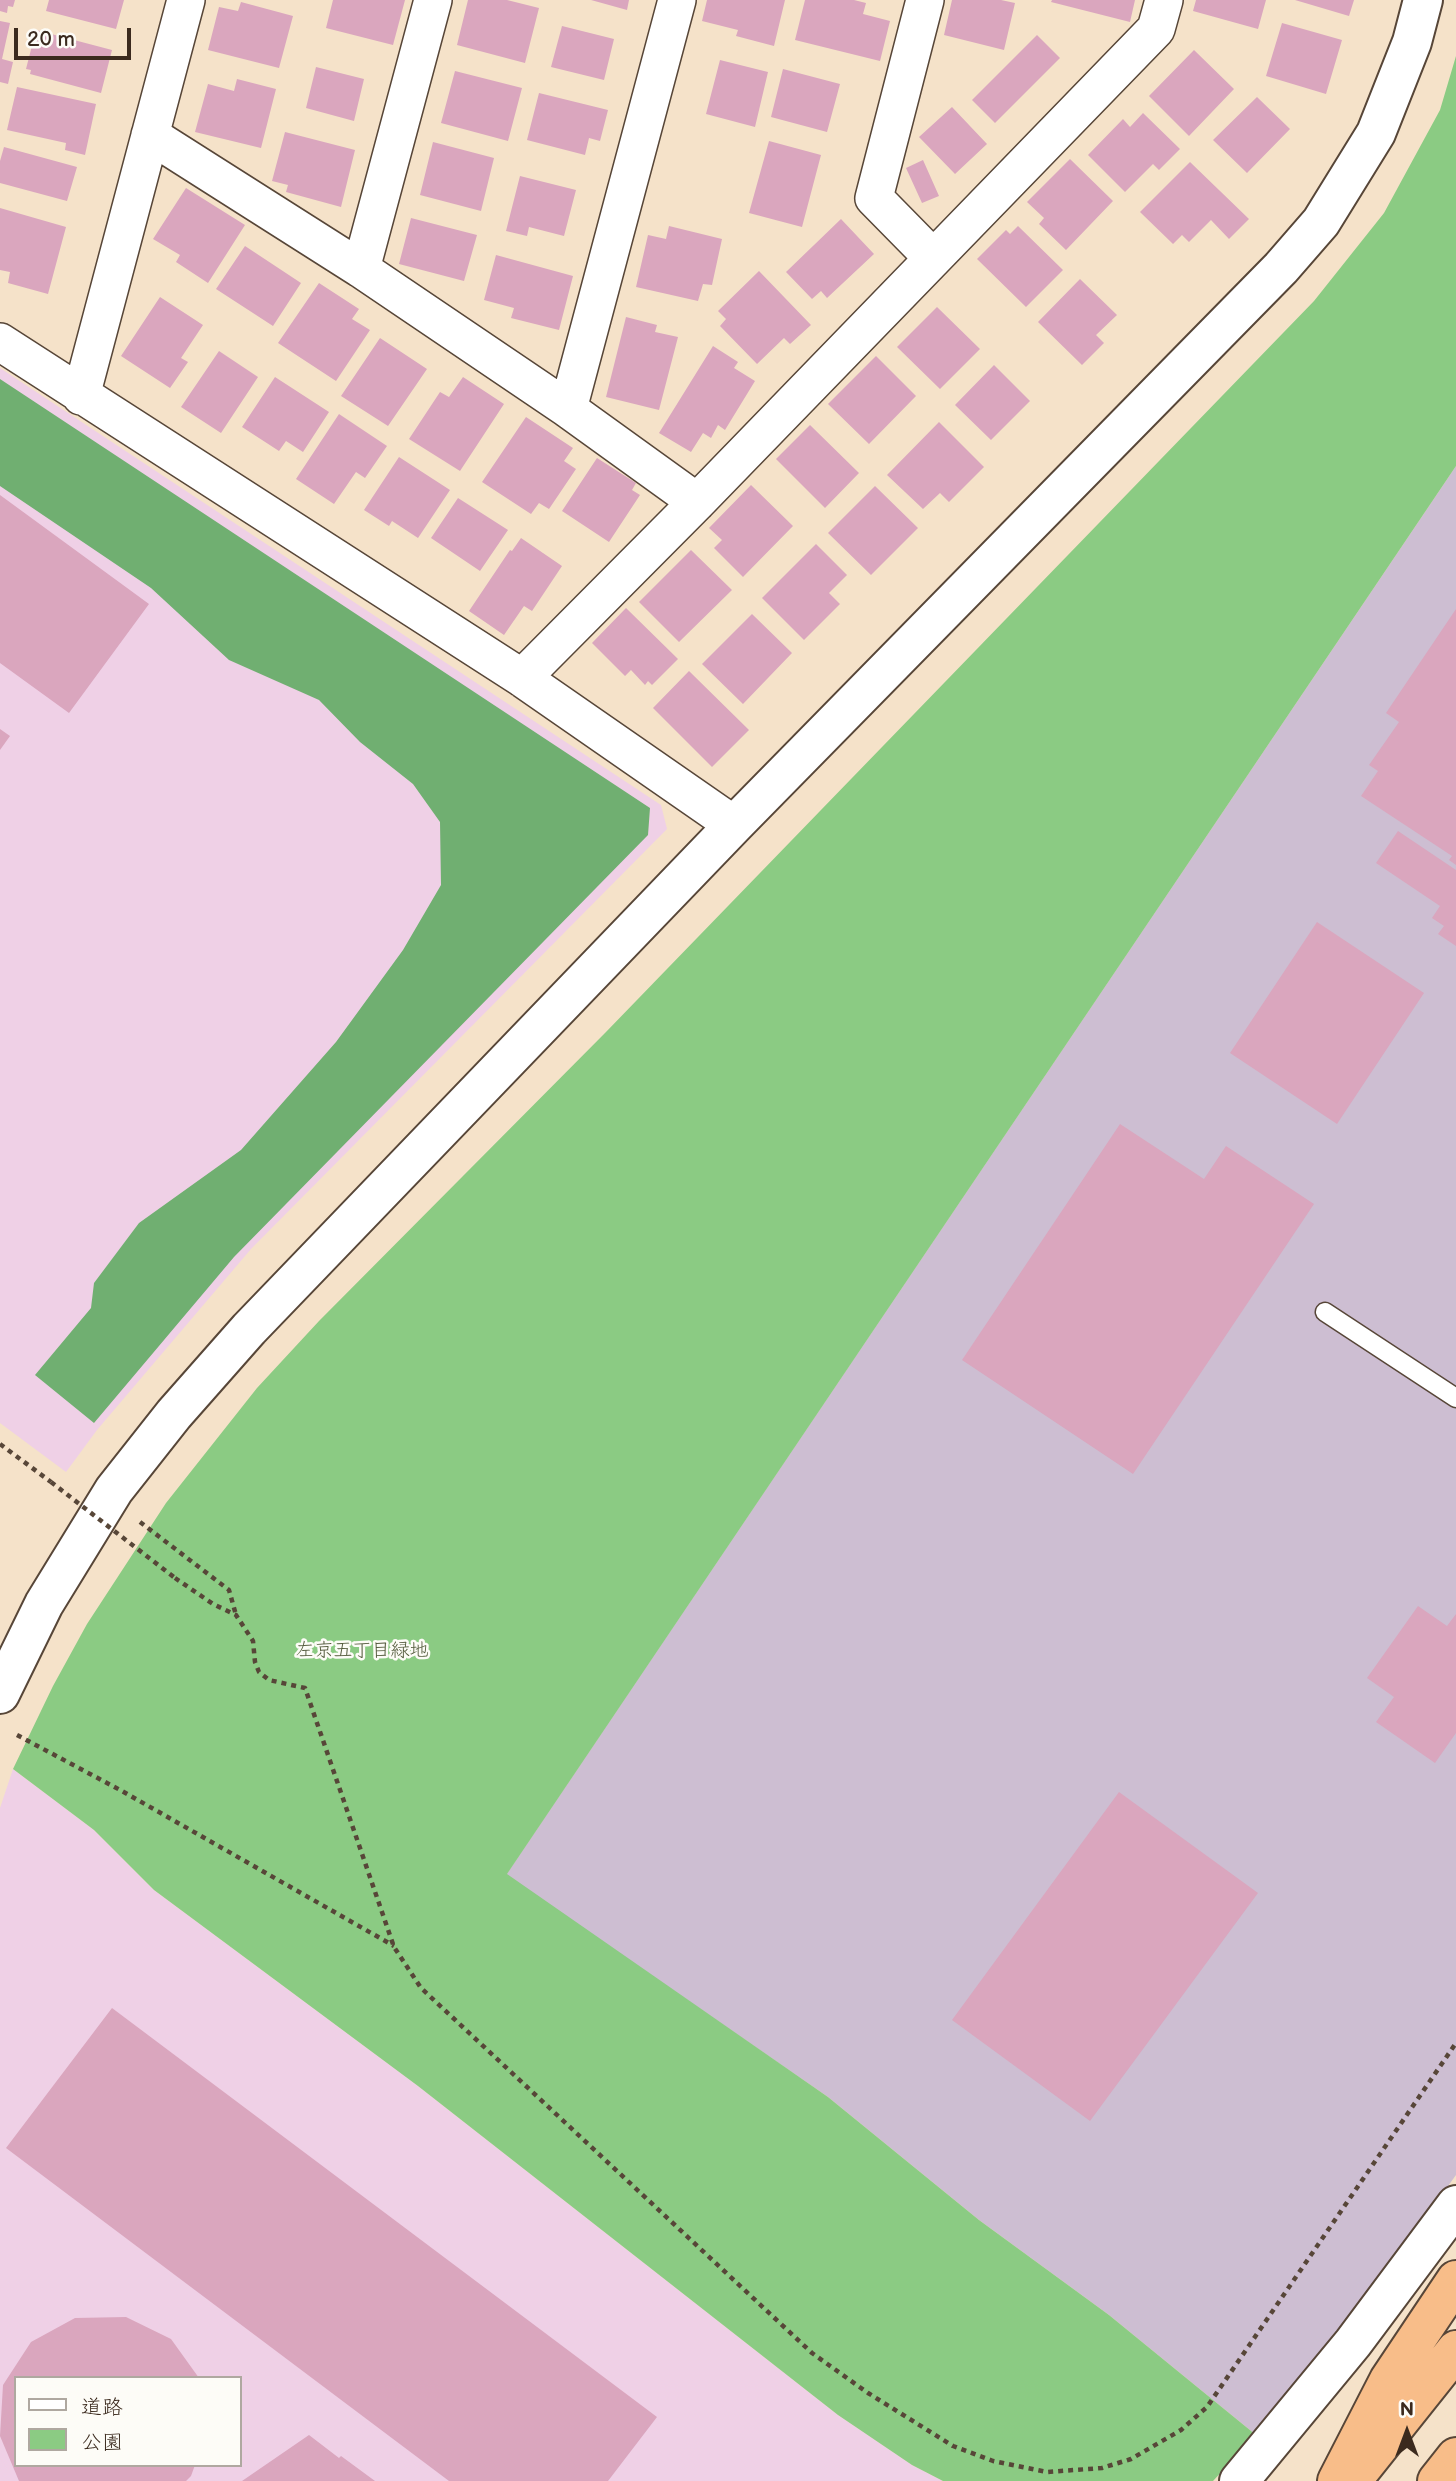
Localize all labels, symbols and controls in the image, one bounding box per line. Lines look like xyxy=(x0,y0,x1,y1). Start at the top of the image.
scale bar xyxy=(18,14,135,58)
text: 20 m xyxy=(27,27,75,52)
park label: 左京五丁目緑地 xyxy=(296,1640,428,1662)
legend xyxy=(14,2376,242,2467)
text: 道路 xyxy=(81,2395,123,2420)
north arrow xyxy=(1372,2397,1442,2467)
text: N xyxy=(1400,2399,1414,2422)
text: 公園 xyxy=(81,2430,123,2455)

